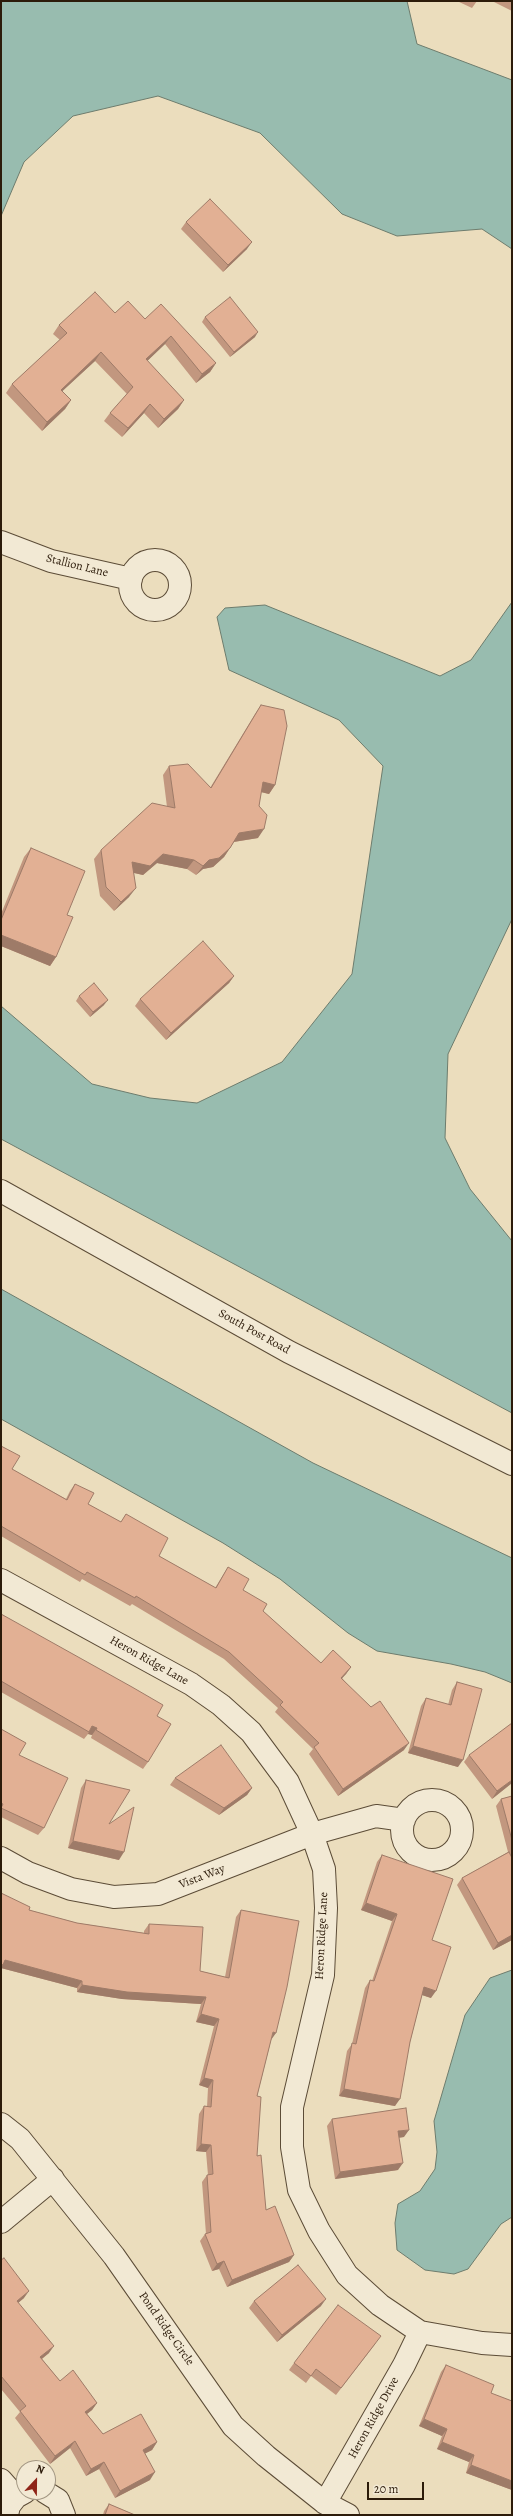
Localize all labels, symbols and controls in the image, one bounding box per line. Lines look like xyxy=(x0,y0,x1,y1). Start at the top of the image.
street label: Stallion Lane xyxy=(44,551,110,581)
street label: South Post Road xyxy=(216,1306,292,1358)
street label: Heron Ridge Lane xyxy=(107,1633,191,1689)
street label: Vista Way xyxy=(177,1862,227,1892)
street label: Heron Ridge Lane xyxy=(313,1892,331,1980)
street label: Pond Ridge Circle xyxy=(135,2289,197,2369)
street label: Heron Ridge Drive xyxy=(346,2375,402,2461)
north arrow xyxy=(16,2460,56,2500)
text: N xyxy=(34,2461,47,2478)
scale bar xyxy=(369,2474,426,2500)
text: 20 m xyxy=(374,2481,398,2497)

